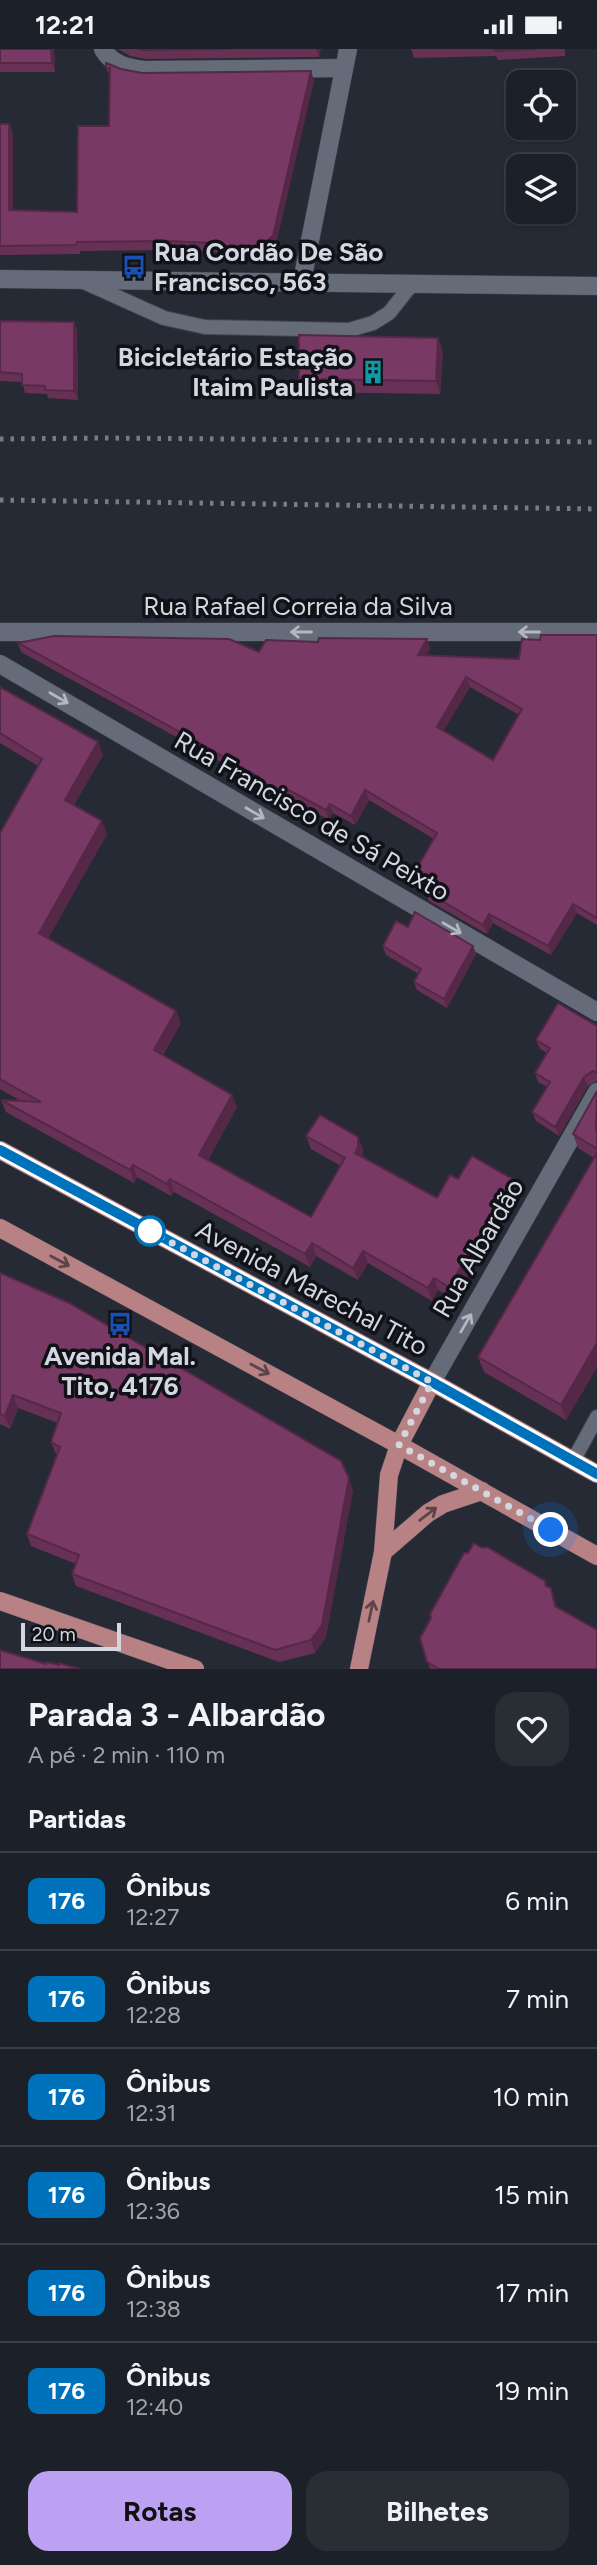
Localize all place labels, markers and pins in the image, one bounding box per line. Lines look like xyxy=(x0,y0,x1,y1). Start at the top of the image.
place label: Rua Cordão De São Francisco, 563 xyxy=(154,236,383,298)
bus stop icon: Rua Cordão De São Francisco, 563 xyxy=(120,253,148,281)
place label: Bicicletário Estação Itaim Paulista xyxy=(118,341,353,403)
building icon: Bicicletário Estação Itaim Paulista xyxy=(359,358,387,386)
unlabelled marker xyxy=(135,1216,165,1246)
bus stop icon: Avenida Mal. Tito, 4176 xyxy=(106,1310,134,1338)
place label: Avenida Mal. Tito, 4176 xyxy=(44,1340,196,1402)

